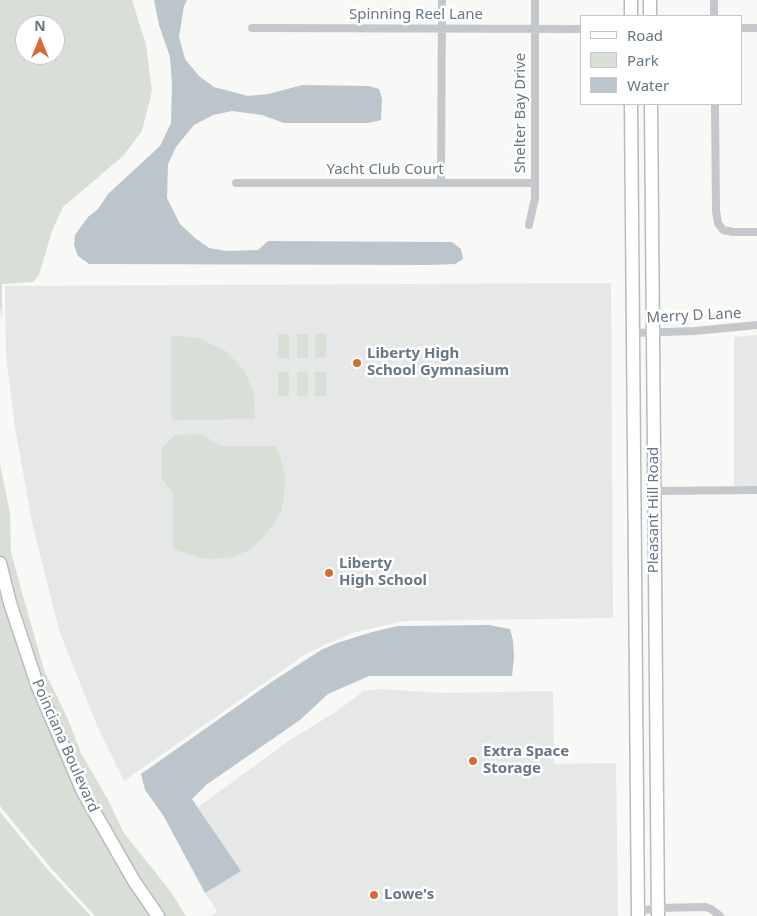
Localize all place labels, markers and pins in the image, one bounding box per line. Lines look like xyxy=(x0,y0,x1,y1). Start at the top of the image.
place label: Liberty High School Gymnasium xyxy=(367,345,509,380)
marker: Liberty High School Gymnasium xyxy=(351,357,363,369)
place label: Liberty High School xyxy=(339,555,427,590)
marker: Liberty High School xyxy=(323,567,335,579)
place label: Extra Space Storage xyxy=(483,743,569,778)
marker: Extra Space Storage xyxy=(467,755,479,767)
place label: Lowe's xyxy=(384,886,434,904)
marker: Lowe's xyxy=(368,889,380,901)

